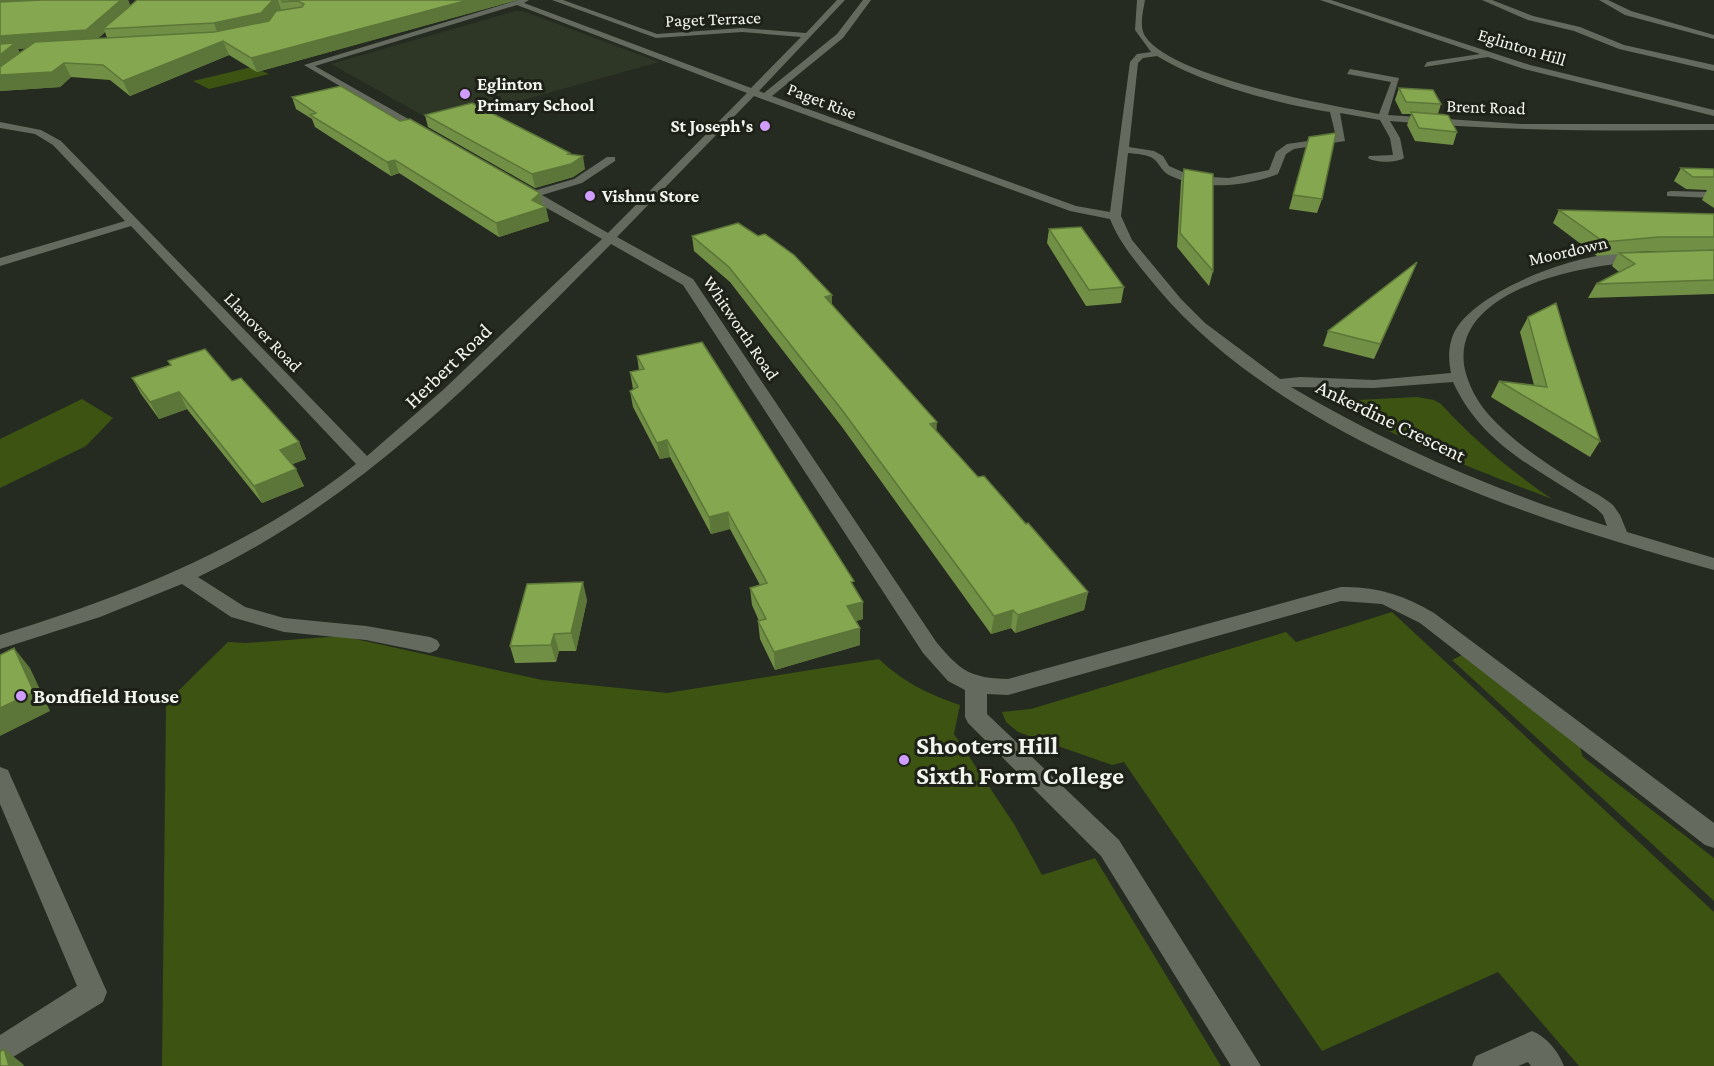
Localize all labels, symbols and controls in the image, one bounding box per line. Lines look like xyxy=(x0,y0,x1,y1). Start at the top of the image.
street label: Paget Terrace xyxy=(665,7,761,31)
street label: Eglinton Hill xyxy=(1475,24,1569,70)
place label: Eglinton Primary School xyxy=(477,74,594,115)
street label: Paget Rise xyxy=(785,79,860,123)
marker: Eglinton Primary School xyxy=(458,87,472,101)
street label: Brent Road xyxy=(1446,96,1526,118)
place label: St Joseph's xyxy=(671,116,753,136)
marker: St Joseph's xyxy=(758,119,772,133)
place label: Vishnu Store xyxy=(601,186,699,206)
marker: Vishnu Store xyxy=(583,189,597,203)
street label: Moordown xyxy=(1527,232,1610,270)
street label: Whitworth Road xyxy=(699,272,783,384)
street label: Llanover Road xyxy=(220,288,306,376)
street label: Herbert Road xyxy=(400,319,496,413)
street label: Ankerdine Crescent xyxy=(1312,374,1471,468)
place label: Bondfield House xyxy=(33,684,179,708)
marker: Bondfield House xyxy=(14,689,28,703)
place label: Shooters Hill Sixth Form College xyxy=(916,731,1124,790)
marker: Shooters Hill Sixth Form College xyxy=(897,753,911,767)

